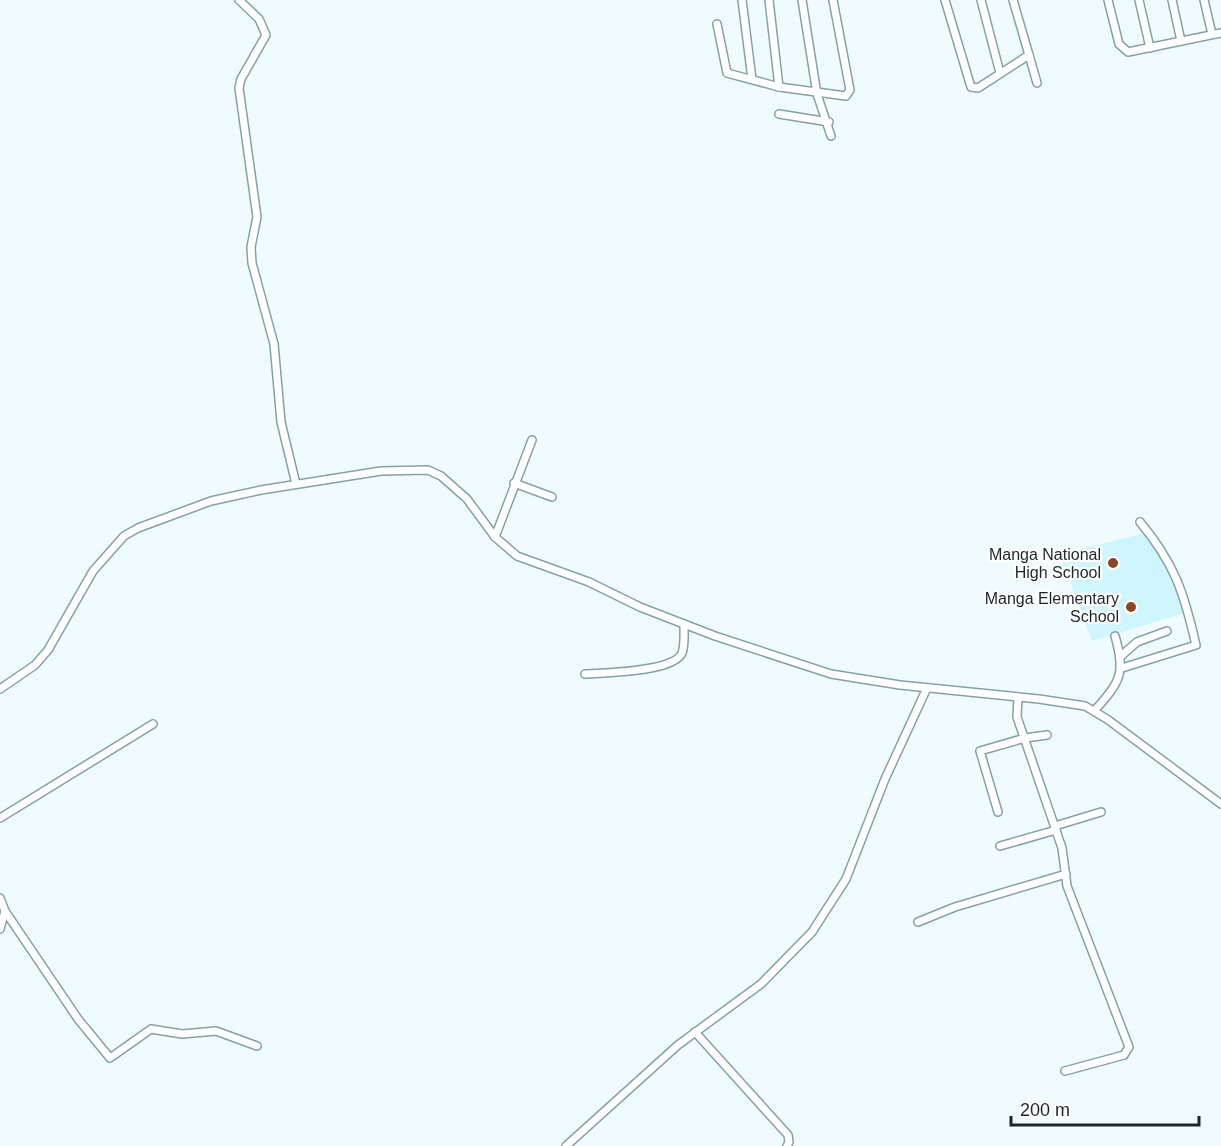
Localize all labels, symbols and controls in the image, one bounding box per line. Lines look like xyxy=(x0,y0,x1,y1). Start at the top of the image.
place label: Manga National High School xyxy=(989,546,1101,581)
marker: Manga National High School xyxy=(1106,556,1120,570)
place label: Manga Elementary School xyxy=(985,590,1119,625)
marker: Manga Elementary School xyxy=(1124,600,1138,614)
scale bar xyxy=(1011,1089,1198,1127)
text: 200 m xyxy=(1020,1100,1070,1120)

